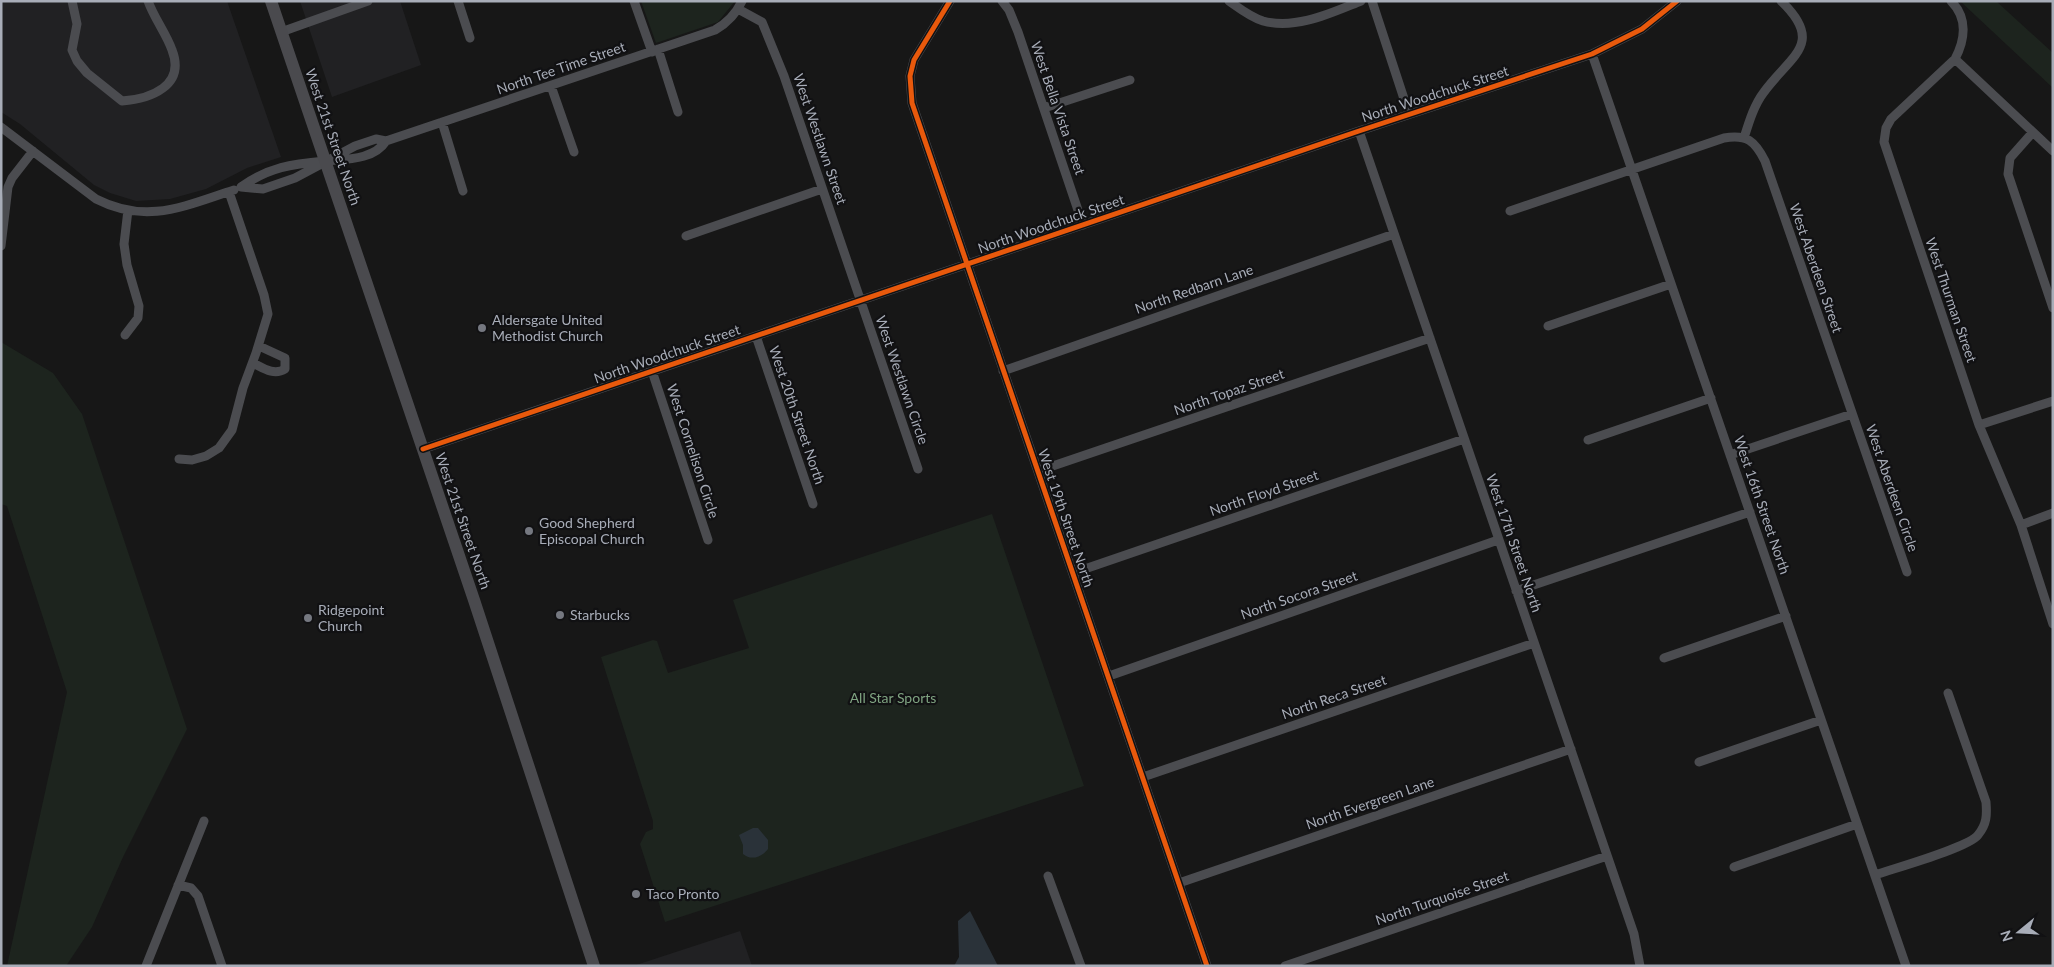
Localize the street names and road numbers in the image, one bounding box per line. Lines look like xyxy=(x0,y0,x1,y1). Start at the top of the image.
street label: North Tee Time Street xyxy=(494,38,627,98)
street label: West Bella Vista Street xyxy=(1028,39,1089,177)
street label: North Woodchuck Street xyxy=(1359,62,1511,125)
street label: West 21st Street North xyxy=(302,66,365,207)
street label: West Westlawn Street xyxy=(790,71,851,206)
street label: North Woodchuck Street xyxy=(975,190,1126,257)
street label: West Aberdeen Street xyxy=(1786,201,1847,335)
street label: West Thurman Street xyxy=(1922,235,1981,365)
street label: North Redbarn Lane xyxy=(1132,260,1255,317)
street label: West Westlawn Circle xyxy=(872,313,933,447)
street label: North Woodchuck Street xyxy=(591,320,742,387)
street label: West 20th Street North xyxy=(766,343,829,486)
street label: North Topaz Street xyxy=(1171,365,1286,418)
street label: West Cornelison Circle xyxy=(664,382,723,520)
street label: West Aberdeen Circle xyxy=(1863,422,1922,554)
street label: West 16th Street North xyxy=(1731,433,1794,576)
street label: West 19th Street North xyxy=(1035,446,1098,589)
street label: West 21st Street North xyxy=(432,450,495,591)
street label: North Floyd Street xyxy=(1207,466,1321,519)
street label: West 17th Street North xyxy=(1483,471,1546,614)
street label: North Socora Street xyxy=(1238,567,1359,622)
street label: North Reca Street xyxy=(1279,671,1388,722)
street label: North Evergreen Lane xyxy=(1303,773,1436,832)
street label: North Turquoise Street xyxy=(1373,867,1511,928)

